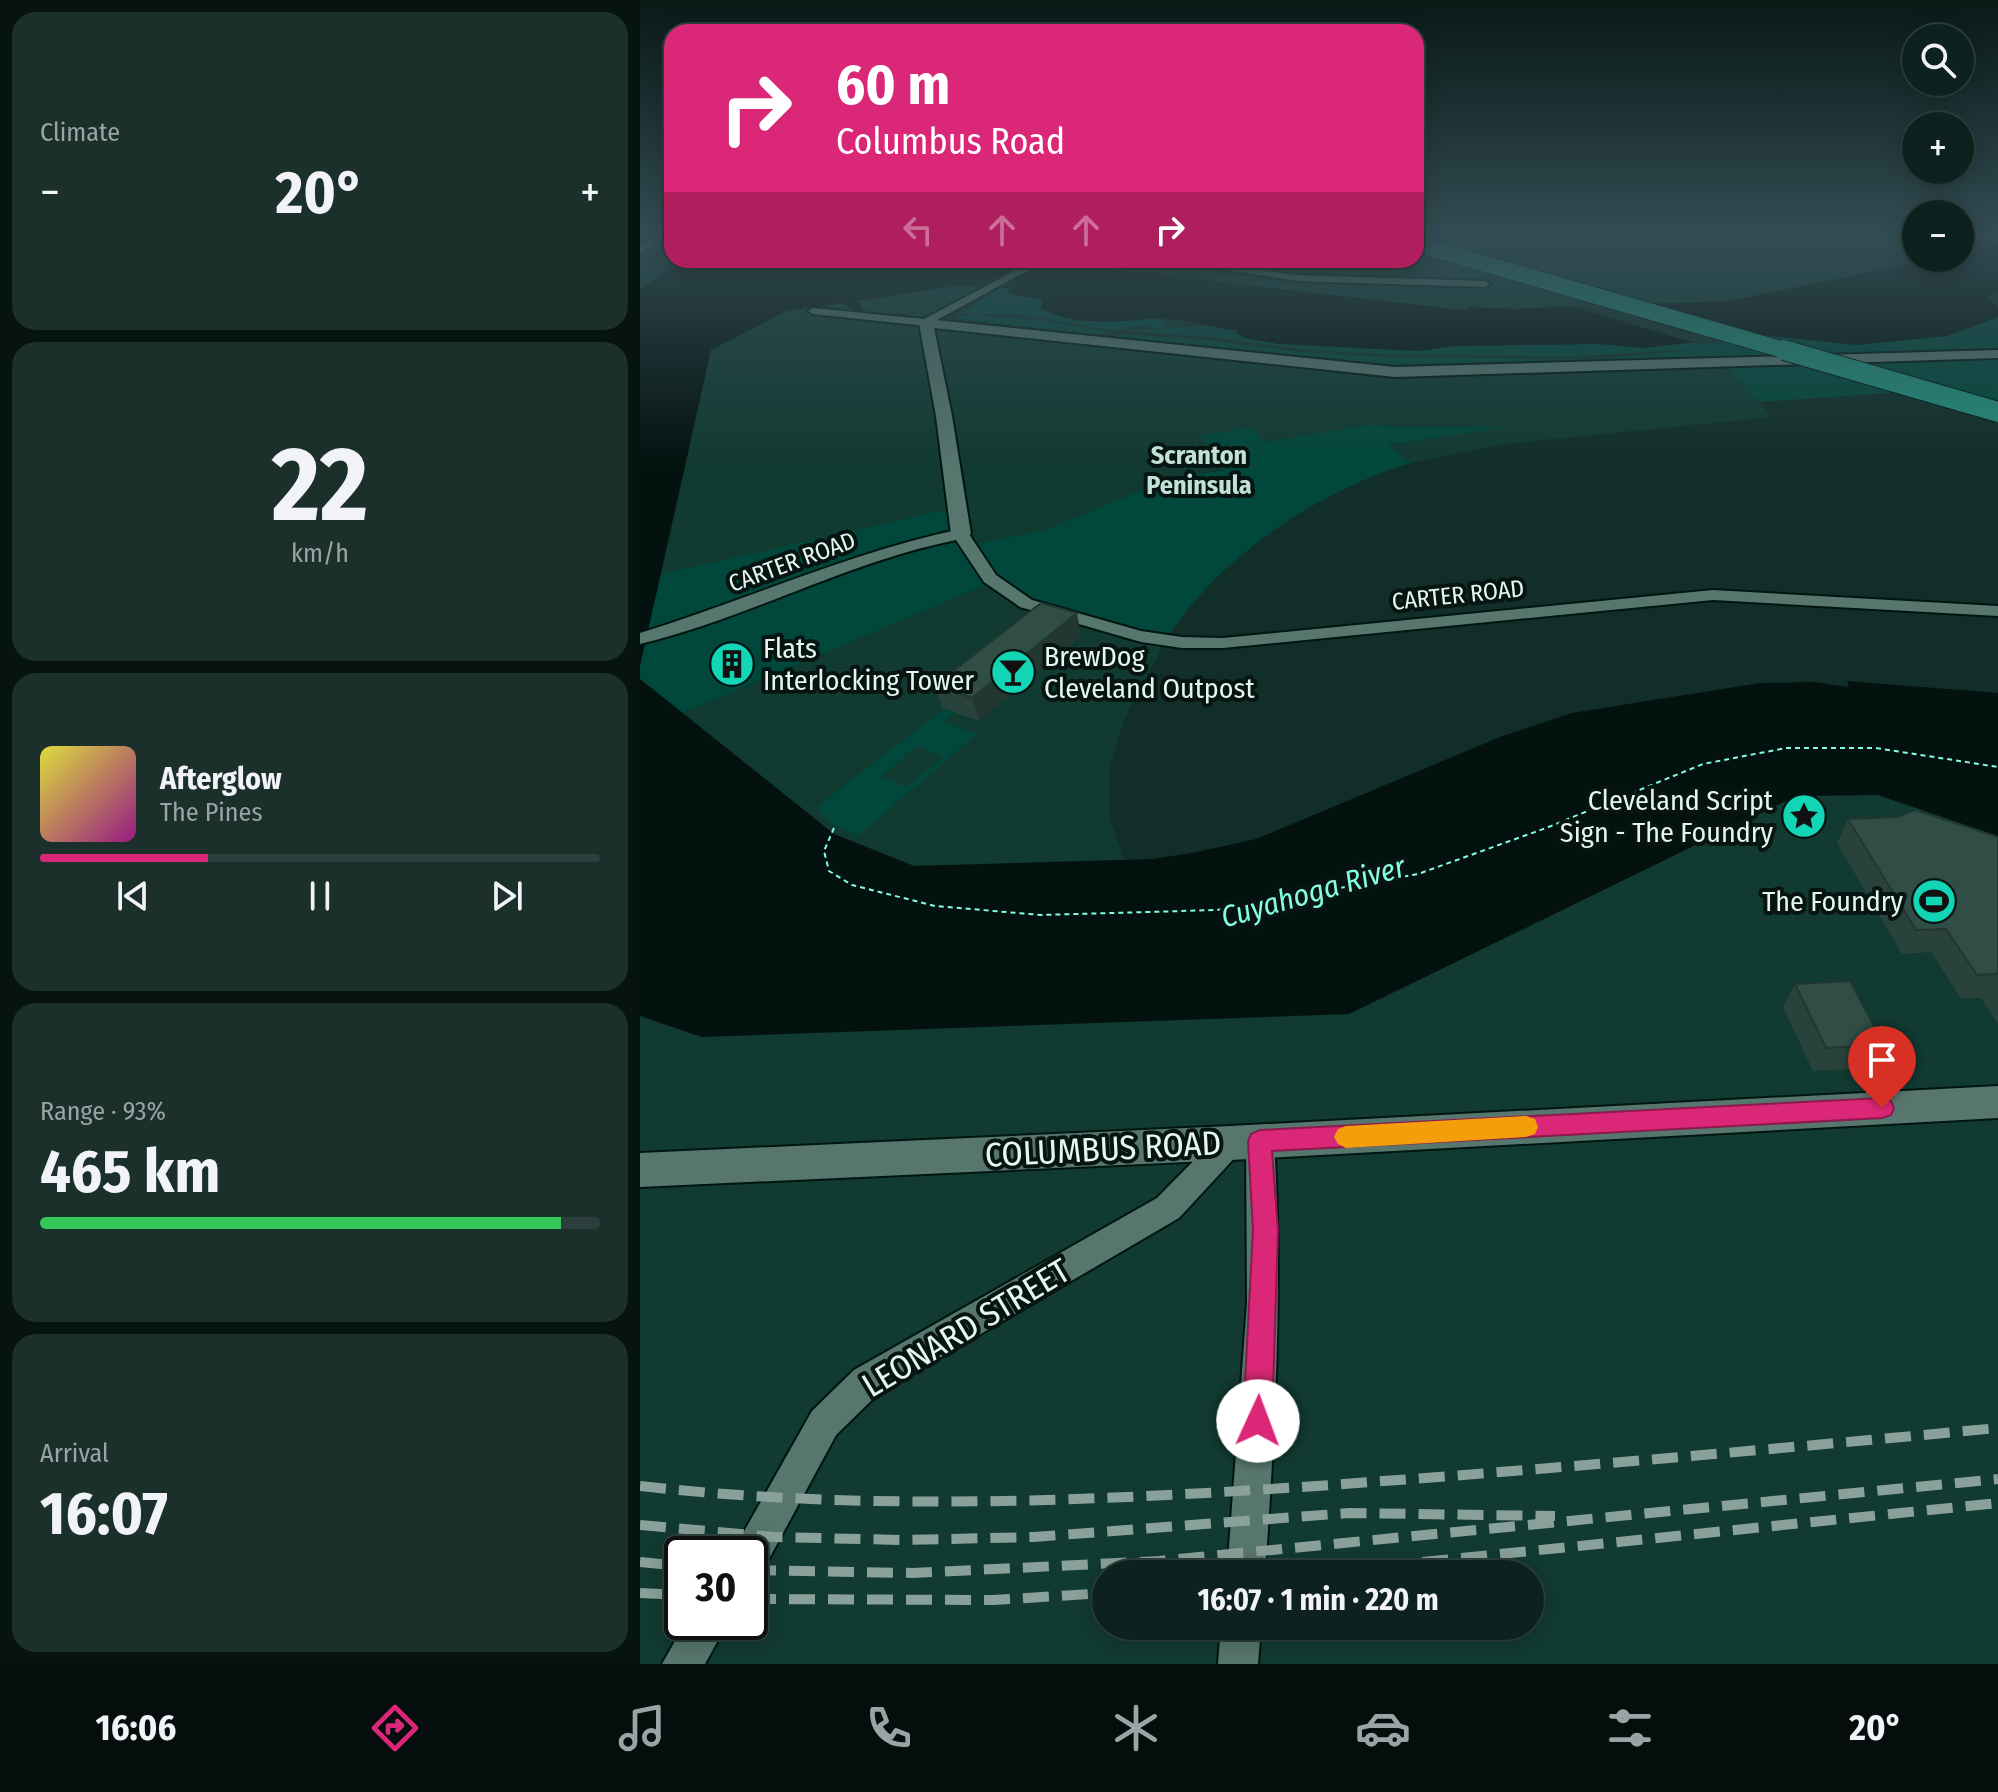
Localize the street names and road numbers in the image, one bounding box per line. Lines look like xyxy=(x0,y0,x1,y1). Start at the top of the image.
street label: CARTER ROAD xyxy=(725,526,859,598)
street label: CARTER ROAD xyxy=(1391,574,1525,616)
street label: COLUMBUS ROAD xyxy=(984,1122,1222,1176)
street label: LEONARD STREET xyxy=(855,1250,1077,1406)

